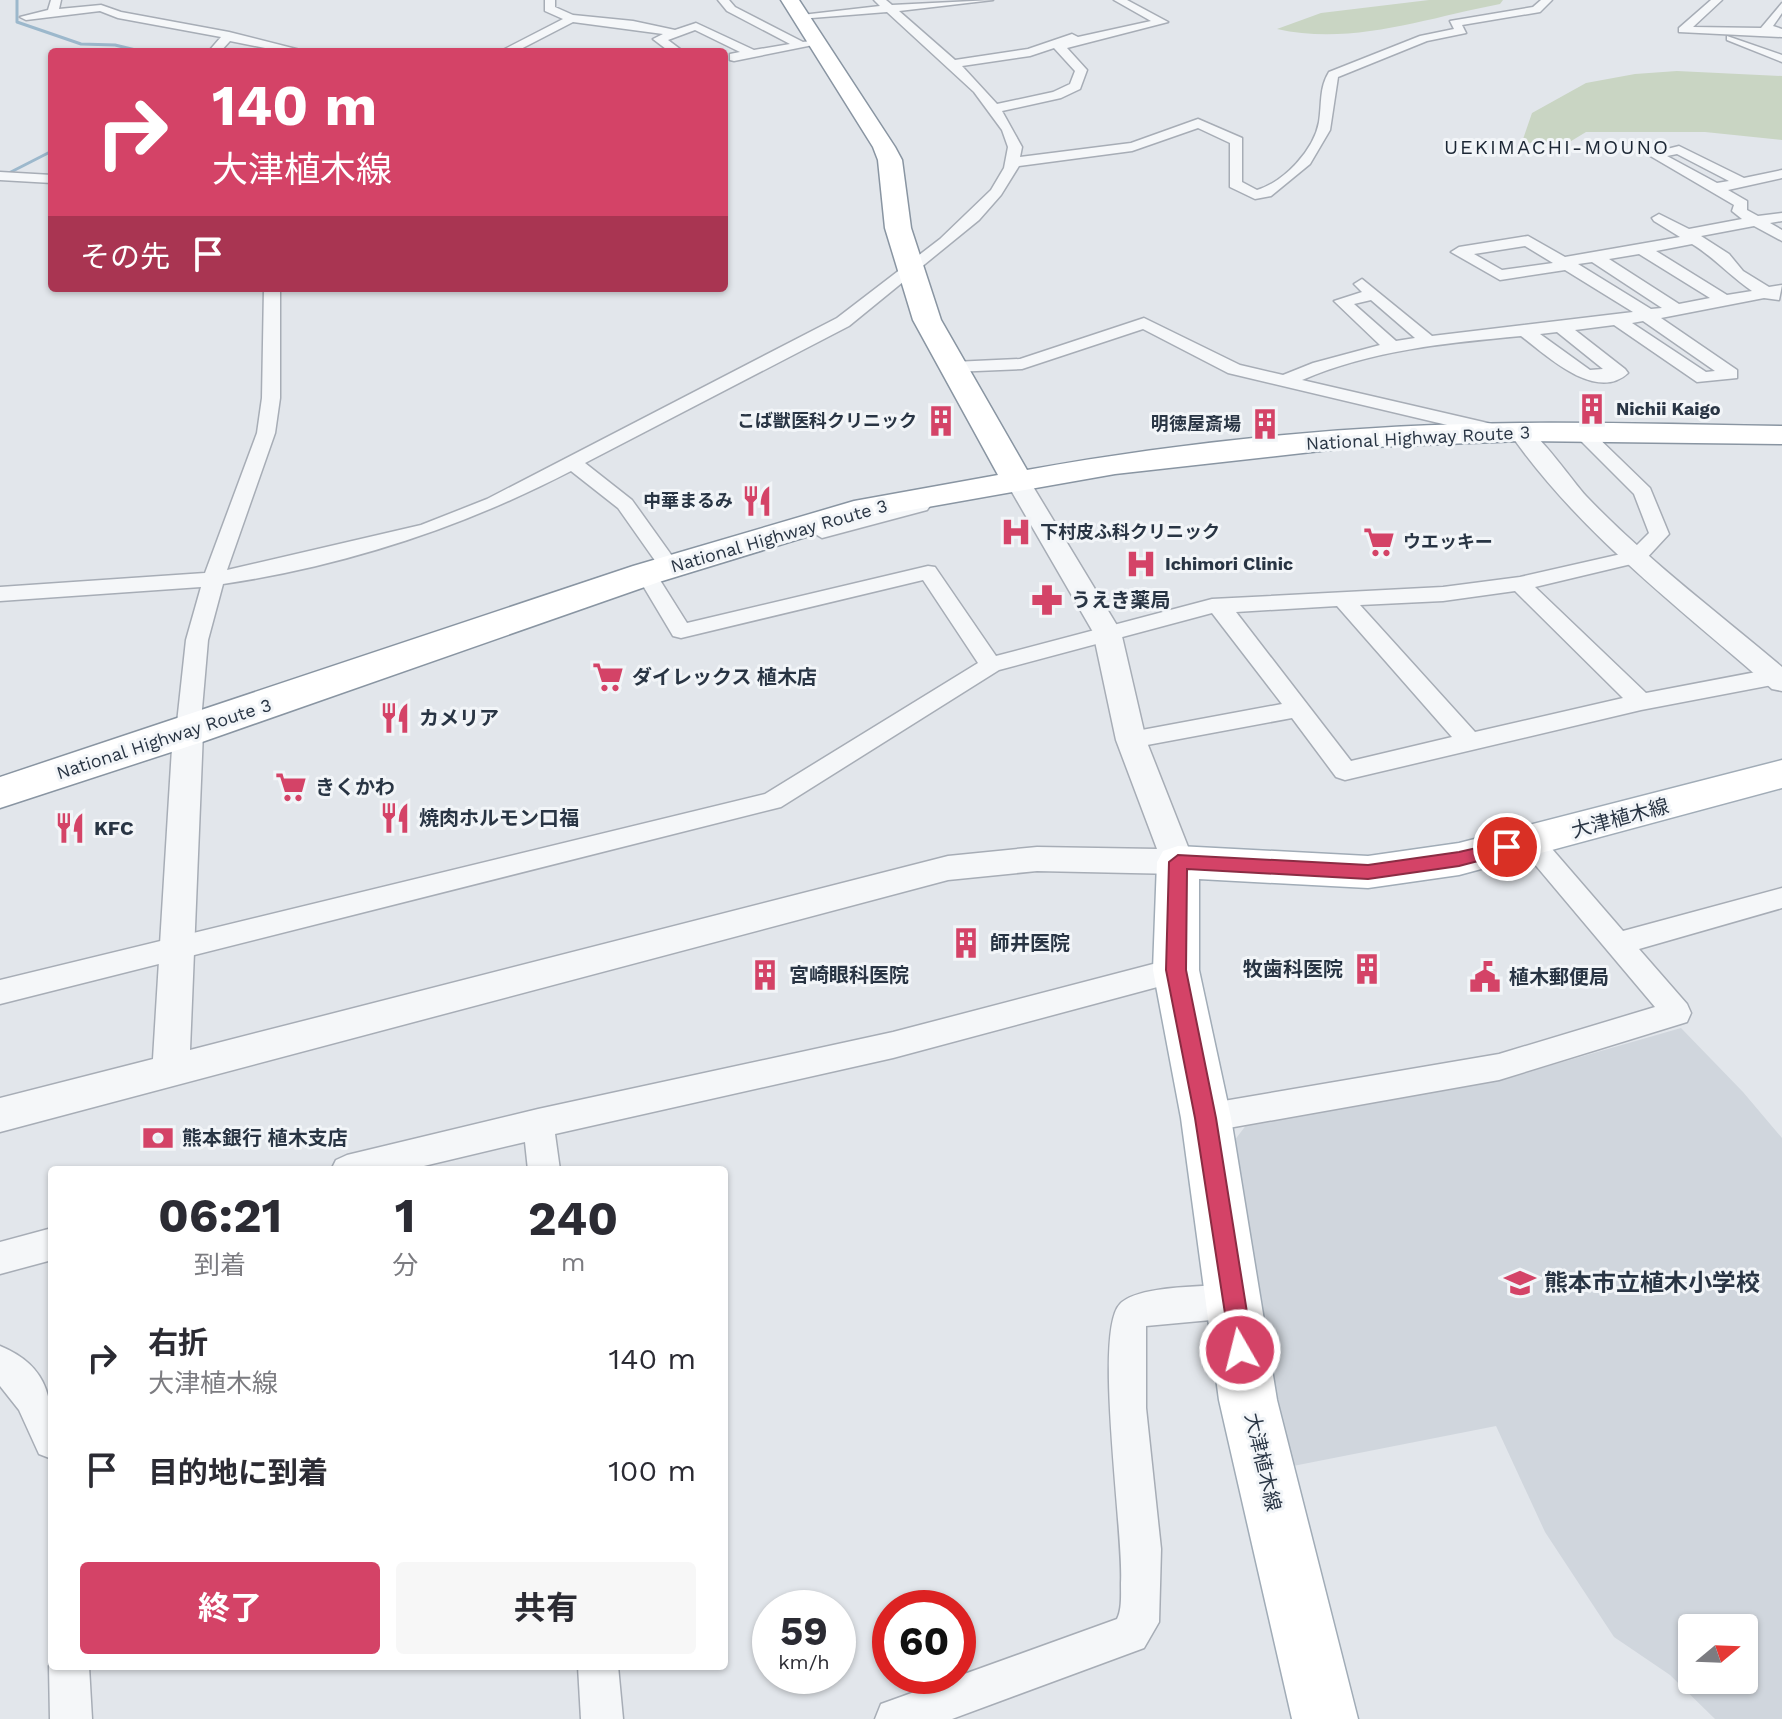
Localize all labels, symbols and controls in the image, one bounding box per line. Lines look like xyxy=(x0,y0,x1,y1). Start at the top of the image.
text: 140 m xyxy=(212,73,377,139)
icon: right xyxy=(80,80,184,184)
district label: UEKIMACHI-MOUNO xyxy=(1444,135,1670,159)
text: 大津植木線 xyxy=(212,149,392,191)
icon: arrive xyxy=(186,232,230,276)
text: その先 xyxy=(80,239,170,274)
building icon: Nichii Kaigo xyxy=(1575,392,1609,426)
place label: Nichii Kaigo xyxy=(1616,398,1721,419)
building icon: こば獣医科クリニック xyxy=(924,404,958,438)
building icon: 明徳屋斎場 xyxy=(1248,407,1282,441)
place label: こば獣医科クリニック xyxy=(737,410,917,431)
place label: 明徳屋斎場 xyxy=(1151,413,1241,434)
street label: National Highway Route 3 xyxy=(1305,421,1531,454)
restaurant icon: 中華まるみ xyxy=(740,484,774,518)
place label: 中華まるみ xyxy=(643,490,733,511)
street label: National Highway Route 3 xyxy=(668,494,890,577)
hospital icon: 下村皮ふ科クリニック xyxy=(999,515,1033,549)
place label: 下村皮ふ科クリニック xyxy=(1040,521,1220,542)
supermarket icon: ウエッキー xyxy=(1362,525,1396,559)
place label: ウエッキー xyxy=(1403,531,1493,552)
hospital icon: Ichimori Clinic xyxy=(1124,547,1158,581)
place label: Ichimori Clinic xyxy=(1165,553,1293,574)
pharmacy icon: うえき薬局 xyxy=(1030,583,1064,617)
place label: うえき薬局 xyxy=(1071,588,1170,612)
supermarket icon: ダイレックス 植木店 xyxy=(591,660,625,694)
place label: ダイレックス 植木店 xyxy=(632,665,817,689)
street label: National Highway Route 3 xyxy=(54,694,274,783)
restaurant icon: カメリア xyxy=(378,701,412,735)
place label: カメリア xyxy=(419,706,499,730)
supermarket icon: きくかわ xyxy=(274,770,308,804)
place label: きくかわ xyxy=(315,775,395,799)
street label: 大津植木線 xyxy=(1569,793,1671,843)
restaurant icon: 焼肉ホルモン口福 xyxy=(378,801,412,835)
place label: 焼肉ホルモン口福 xyxy=(419,806,579,830)
restaurant icon: KFC xyxy=(53,811,87,845)
pin xyxy=(1473,813,1541,881)
place label: KFC xyxy=(94,816,134,840)
icon: arrive xyxy=(1485,825,1529,869)
building icon: 師井医院 xyxy=(949,926,983,960)
place label: 師井医院 xyxy=(990,931,1070,955)
building icon: 牧歯科医院 xyxy=(1350,952,1384,986)
place label: 牧歯科医院 xyxy=(1243,957,1343,981)
building icon: 宮崎眼科医院 xyxy=(748,958,782,992)
public building icon: 植木郵便局 xyxy=(1468,960,1502,994)
place label: 宮崎眼科医院 xyxy=(789,963,909,987)
place label: 植木郵便局 xyxy=(1509,965,1609,989)
bank icon: 熊本銀行 植木支店 xyxy=(141,1121,175,1155)
place label: 熊本銀行 植木支店 xyxy=(182,1126,348,1150)
text: 06:21 xyxy=(158,1187,282,1244)
text: 1 xyxy=(395,1187,416,1244)
text: 240 xyxy=(528,1190,618,1247)
text: m xyxy=(561,1247,585,1277)
text: 到着 xyxy=(194,1250,246,1280)
text: 分 xyxy=(392,1250,418,1280)
school or university icon: 熊本市立植木小学校 xyxy=(1503,1266,1537,1300)
place label: 熊本市立植木小学校 xyxy=(1544,1269,1760,1297)
position arrow xyxy=(1198,1308,1282,1392)
text: 右折 xyxy=(148,1325,208,1360)
icon: right xyxy=(80,1336,124,1380)
text: 140 m xyxy=(608,1341,696,1376)
text: 大津植木線 xyxy=(148,1368,278,1398)
street label: 大津植木線 xyxy=(1240,1411,1286,1513)
icon: arrive xyxy=(80,1448,124,1492)
text: 100 m xyxy=(608,1453,696,1488)
text: 目的地に到着 xyxy=(148,1455,328,1490)
button: 終了 xyxy=(80,1562,380,1654)
button: 共有 xyxy=(396,1562,696,1654)
speed limit sign: 60 xyxy=(872,1590,976,1694)
text: 59 xyxy=(780,1608,828,1655)
north arrow xyxy=(1678,1614,1758,1694)
map controls xyxy=(1678,1614,1758,1694)
text: km/h xyxy=(778,1650,830,1674)

